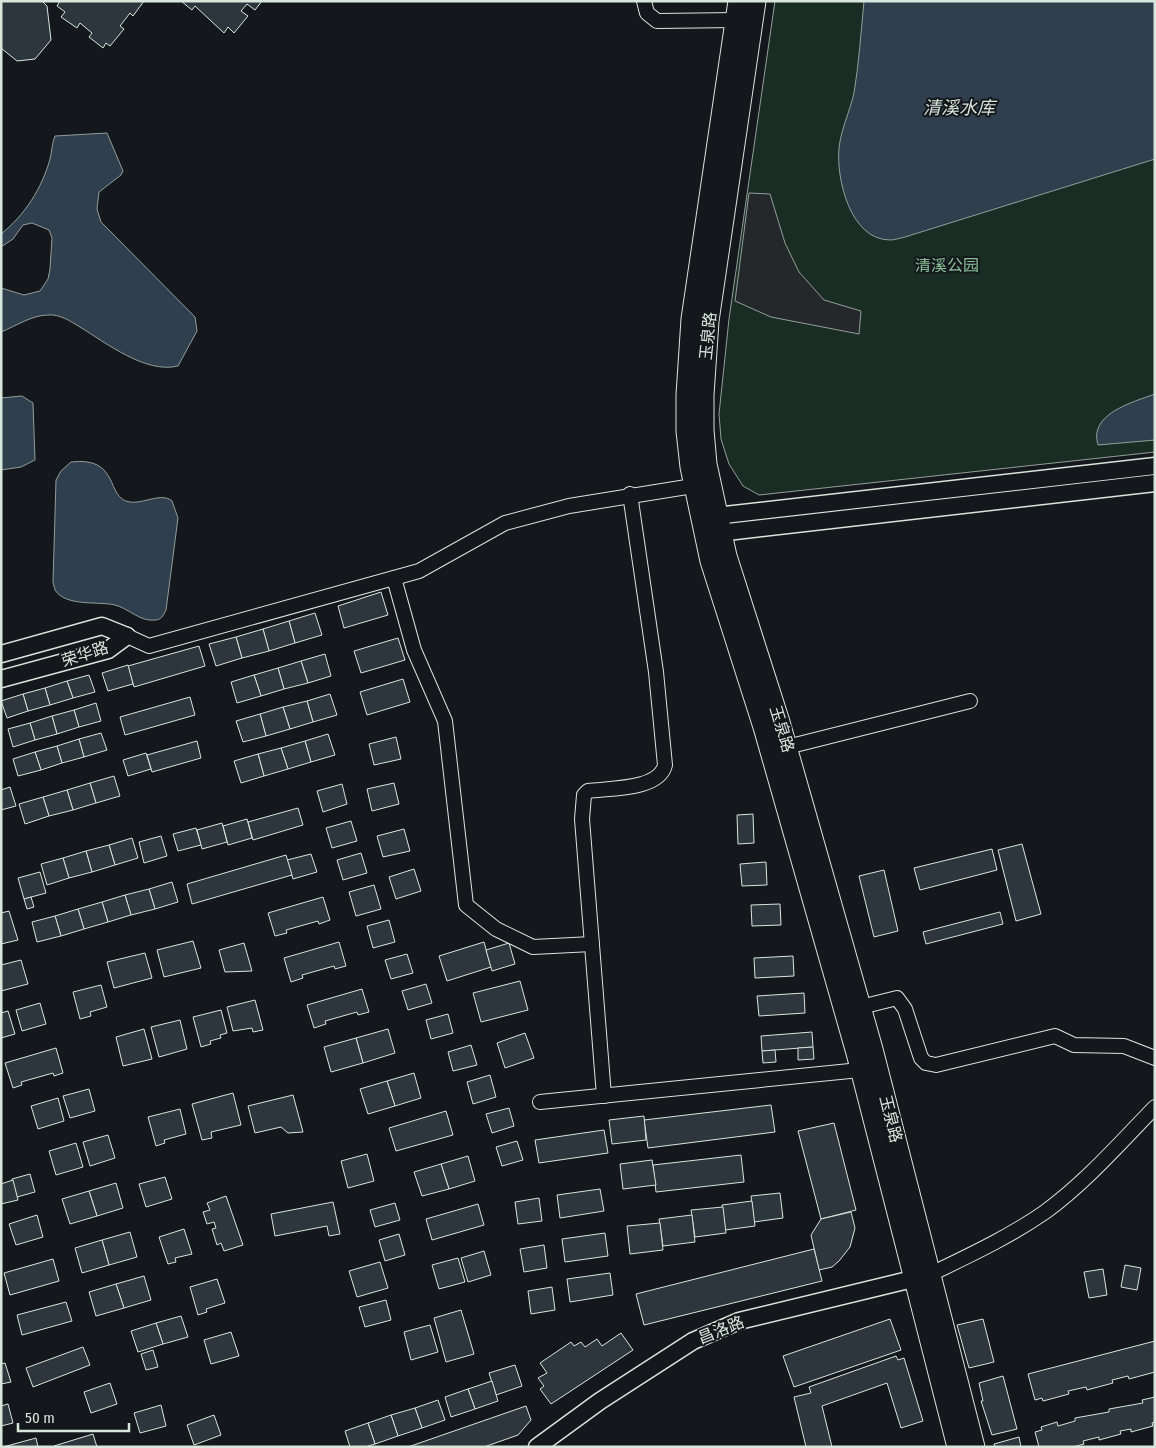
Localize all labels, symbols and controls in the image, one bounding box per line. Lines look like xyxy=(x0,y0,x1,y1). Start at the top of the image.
water label: 清溪水库 xyxy=(923,97,998,119)
park label: 清溪公园 xyxy=(915,256,979,275)
street label: 玉泉路 xyxy=(696,311,720,361)
street label: 荣华路 xyxy=(59,638,111,670)
street label: 玉泉路 xyxy=(766,703,798,755)
street label: 玉泉路 xyxy=(876,1093,906,1145)
street label: 昌洛路 xyxy=(695,1312,747,1348)
scale bar xyxy=(18,1400,129,1432)
text: 50 m xyxy=(25,1409,55,1427)

